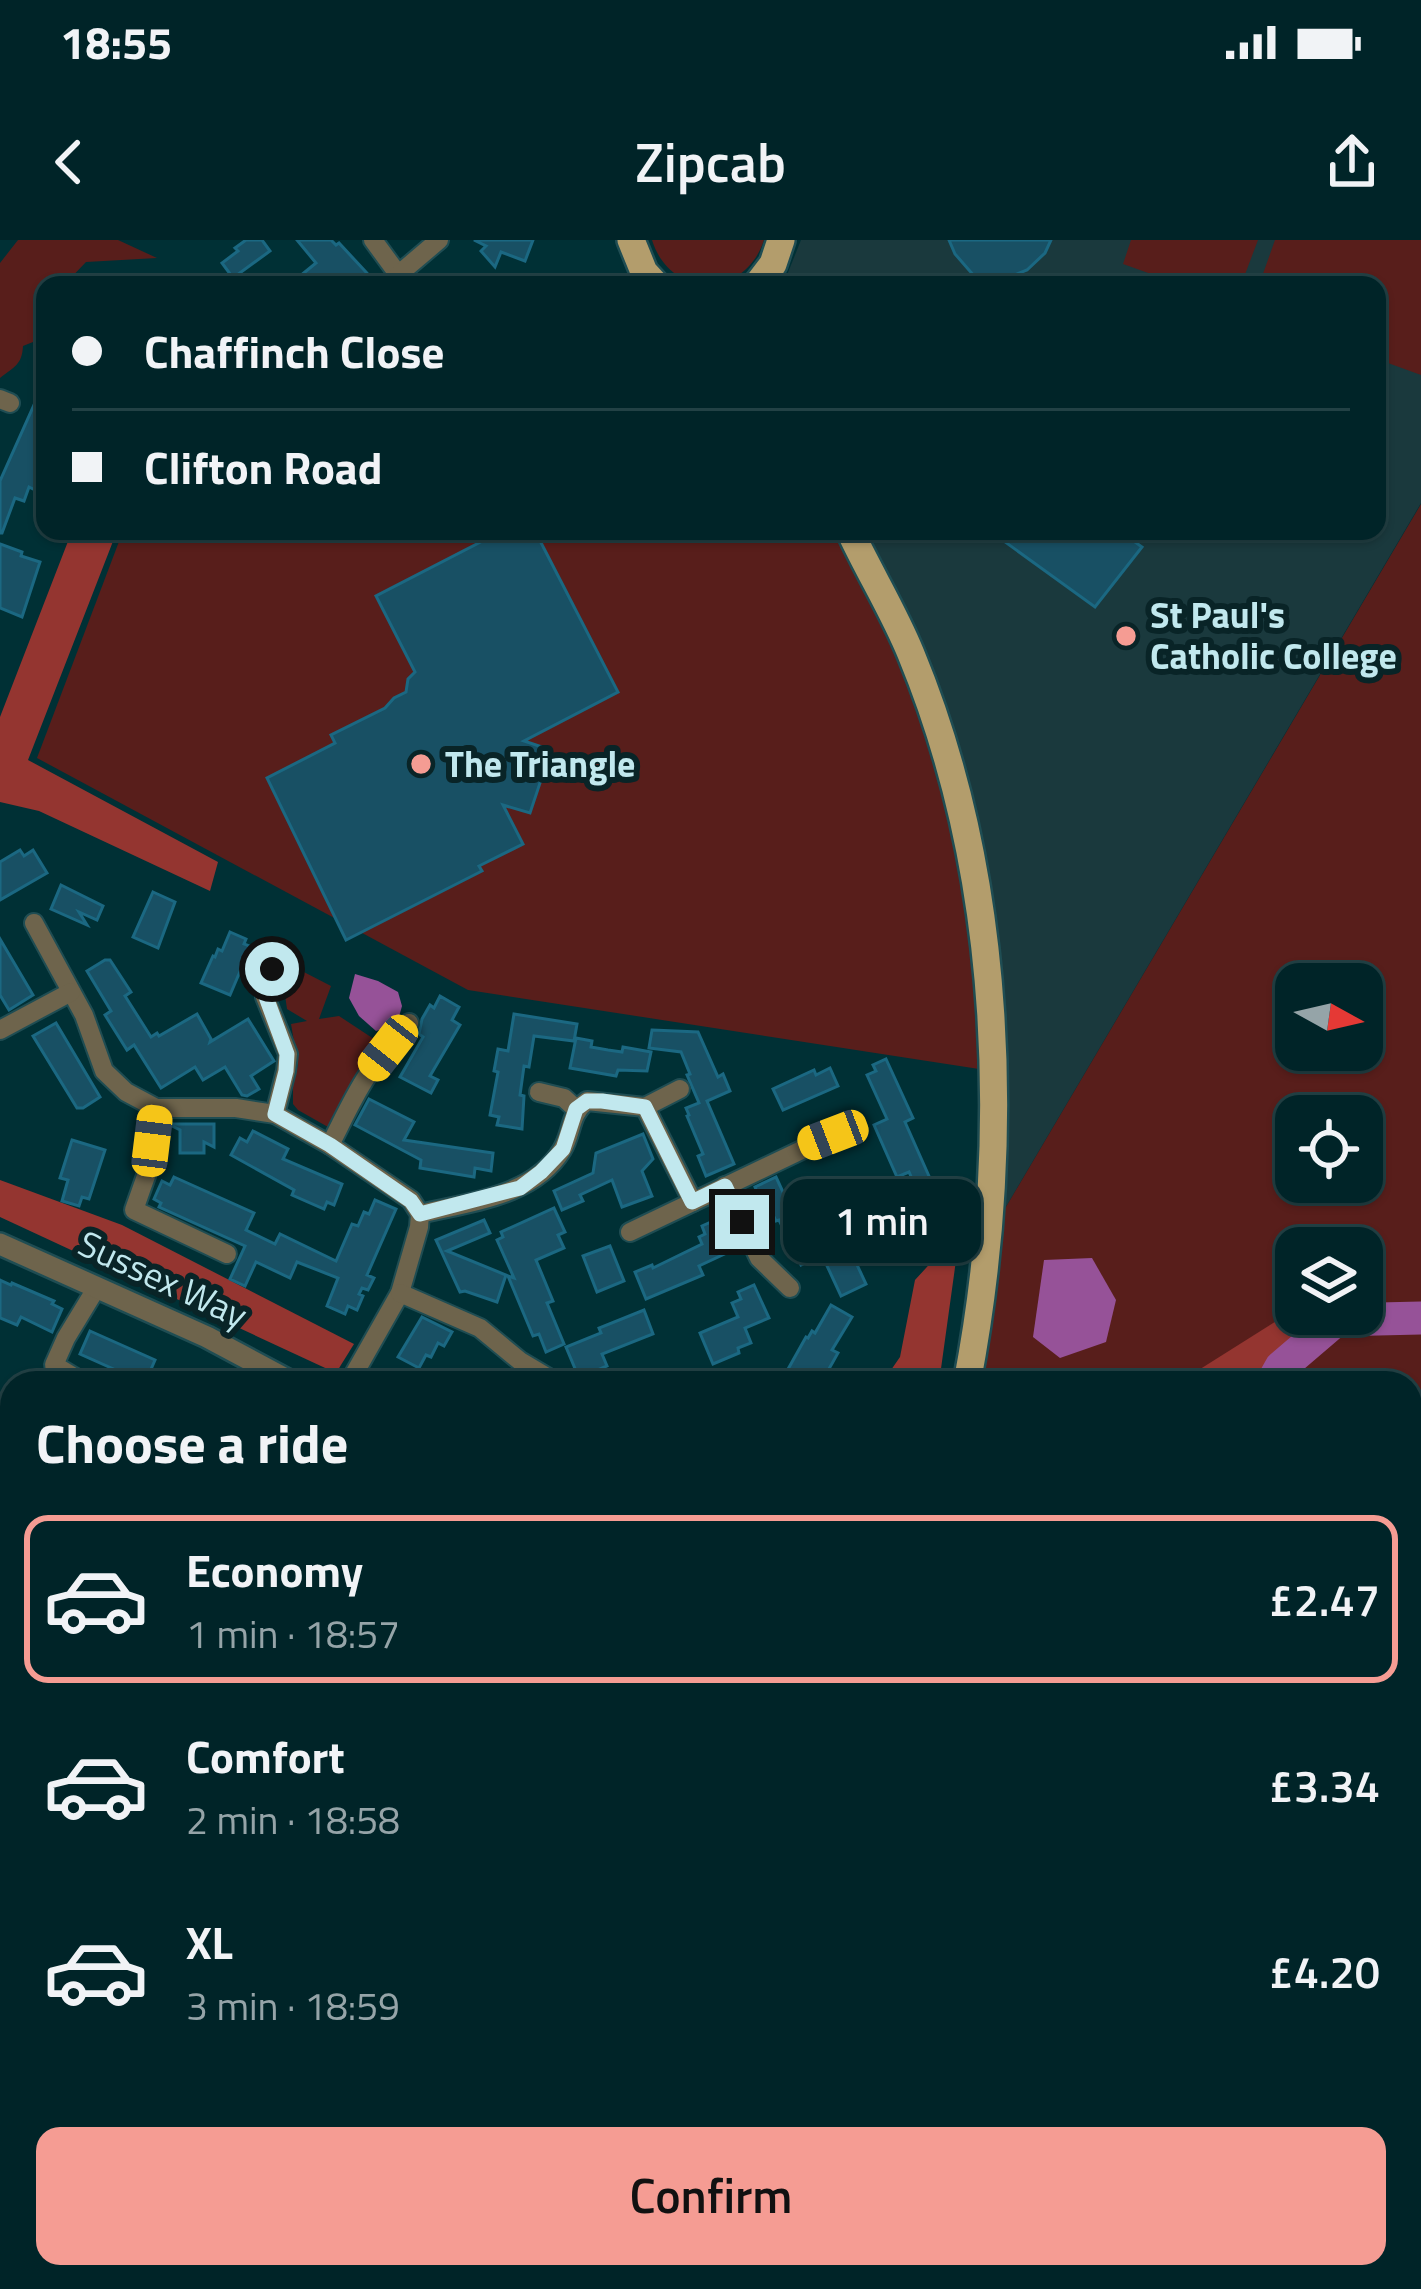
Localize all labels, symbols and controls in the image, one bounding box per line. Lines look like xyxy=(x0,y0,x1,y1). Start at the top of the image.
text: 18:55 xyxy=(60,8,172,76)
text: Zipcab xyxy=(635,121,786,203)
icon: back xyxy=(36,129,102,195)
icon: share xyxy=(1319,129,1385,195)
text: Chaffinch Close xyxy=(144,317,445,385)
text: Clifton Road xyxy=(144,433,383,501)
place label: St Paul's Catholic College xyxy=(1150,587,1397,683)
marker: St Paul's Catholic College xyxy=(1113,623,1139,649)
place label: The Triangle xyxy=(445,736,635,791)
marker: The Triangle xyxy=(408,751,434,777)
route start xyxy=(245,942,299,996)
north arrow xyxy=(1275,963,1383,1071)
map controls xyxy=(1275,963,1383,1335)
car xyxy=(352,1009,424,1087)
button: locate xyxy=(1275,1095,1383,1203)
car xyxy=(130,1103,174,1179)
car xyxy=(793,1105,873,1165)
callout: 1 min xyxy=(784,1180,982,1264)
text: 1 min xyxy=(835,1191,929,1250)
route end xyxy=(715,1195,769,1249)
street label: Sussex Way xyxy=(70,1215,257,1342)
button: layers xyxy=(1275,1227,1383,1335)
text: Choose a ride xyxy=(36,1402,348,1484)
text: Economy xyxy=(186,1536,363,1604)
icon: car xyxy=(42,1545,150,1653)
text: £2.47 xyxy=(1268,1565,1380,1633)
text: 1 min · 18:57 xyxy=(186,1604,400,1663)
text: Comfort xyxy=(186,1722,345,1790)
icon: car xyxy=(42,1731,150,1839)
text: £3.34 xyxy=(1268,1751,1380,1819)
text: 2 min · 18:58 xyxy=(186,1790,400,1849)
text: XL xyxy=(186,1908,233,1976)
icon: car xyxy=(42,1917,150,2025)
text: £4.20 xyxy=(1268,1937,1380,2005)
text: 3 min · 18:59 xyxy=(186,1976,400,2035)
button: Confirm xyxy=(36,2127,1386,2265)

